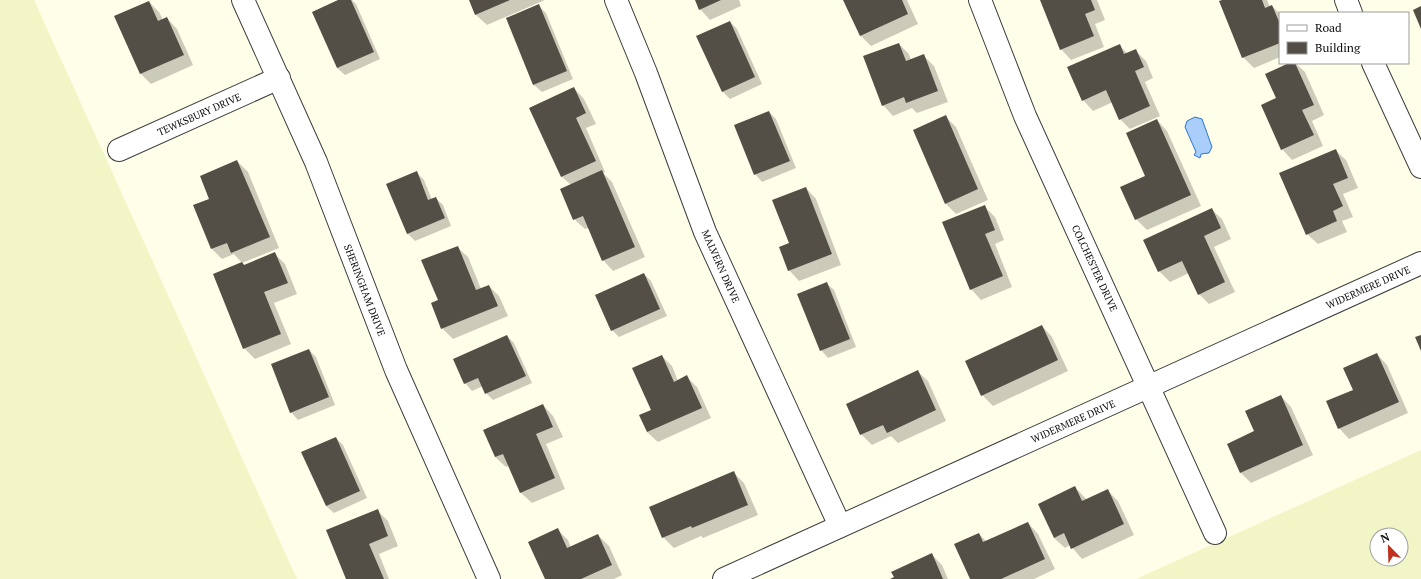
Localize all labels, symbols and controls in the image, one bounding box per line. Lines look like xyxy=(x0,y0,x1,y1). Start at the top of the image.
legend xyxy=(1279,12,1409,64)
text: Road xyxy=(1315,20,1342,35)
text: Building xyxy=(1315,40,1361,55)
street label: TEWKSBURY DRIVE xyxy=(155,90,243,139)
street label: COLCHESTER DRIVE xyxy=(1069,223,1120,314)
street label: MALVERN DRIVE xyxy=(699,228,743,305)
street label: SHERINGHAM DRIVE xyxy=(341,242,388,338)
street label: WIDERMERE DRIVE xyxy=(1324,263,1413,312)
street label: WIDERMERE DRIVE xyxy=(1029,397,1118,446)
north arrow xyxy=(1369,527,1409,567)
text: N xyxy=(1379,529,1392,546)

